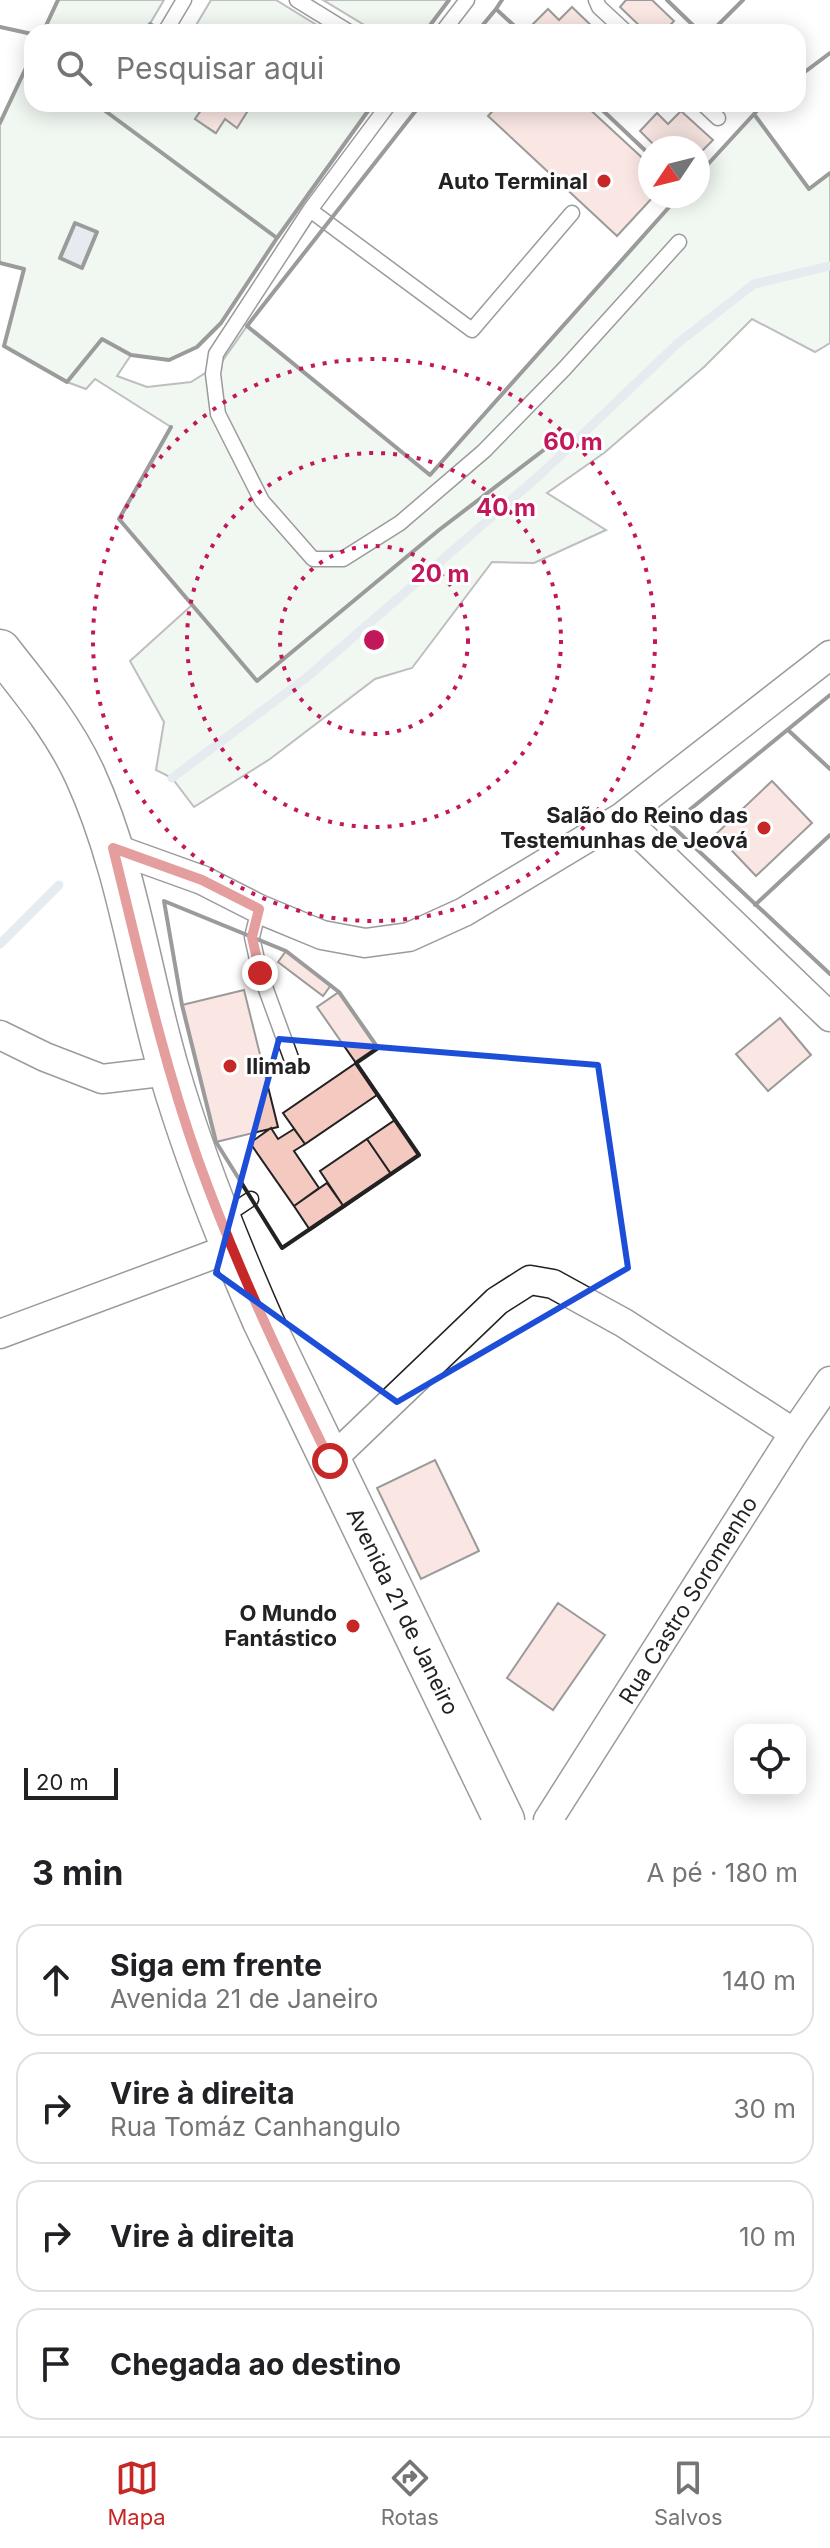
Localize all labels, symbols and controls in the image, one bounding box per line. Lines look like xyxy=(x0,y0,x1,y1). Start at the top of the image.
search box xyxy=(24,24,806,112)
icon: search xyxy=(52,46,96,90)
text: Pesquisar aqui xyxy=(116,50,324,86)
north arrow xyxy=(638,136,710,208)
place label: Auto Terminal xyxy=(438,168,588,194)
marker: Auto Terminal xyxy=(595,172,613,190)
text: 60 m xyxy=(543,427,603,456)
text: 40 m xyxy=(476,493,536,522)
text: 20 m xyxy=(411,559,469,588)
centre of rings xyxy=(360,626,388,654)
place label: Salão do Reino das Testemunhas de Jeová xyxy=(500,802,748,853)
marker: Salão do Reino das Testemunhas de Jeová xyxy=(755,819,773,837)
route end xyxy=(242,955,278,991)
place label: Ilimab xyxy=(246,1053,311,1079)
marker: Ilimab xyxy=(221,1057,239,1075)
route start xyxy=(312,1443,348,1479)
street label: Rua Castro Soromenho xyxy=(613,1491,763,1709)
street label: Avenida 21 de Janeiro xyxy=(342,1503,464,1719)
place label: O Mundo Fantástico xyxy=(224,1600,337,1651)
marker: O Mundo Fantástico xyxy=(344,1617,362,1635)
map controls xyxy=(734,1724,806,1796)
button: locate xyxy=(734,1724,806,1796)
scale bar xyxy=(24,1764,118,1800)
text: 20 m xyxy=(36,1769,89,1795)
text: 3 min xyxy=(32,1852,123,1893)
text: A pé · 180 m xyxy=(646,1857,798,1888)
text: Siga em frente xyxy=(110,1947,322,1983)
icon: ahead xyxy=(34,1958,78,2002)
text: 140 m xyxy=(722,1965,796,1996)
text: Avenida 21 de Janeiro xyxy=(110,1983,378,2014)
text: Vire à direita xyxy=(110,2075,295,2111)
icon: right xyxy=(34,2086,78,2130)
text: 30 m xyxy=(733,2093,796,2124)
text: Rua Tomáz Canhangulo xyxy=(110,2111,401,2142)
icon: right xyxy=(34,2214,78,2258)
text: Vire à direita xyxy=(110,2218,295,2254)
text: 10 m xyxy=(739,2221,796,2252)
icon: arrive xyxy=(34,2342,78,2386)
text: Chegada ao destino xyxy=(110,2346,401,2382)
tab: Mapa xyxy=(107,2456,166,2530)
tab: Rotas xyxy=(381,2456,439,2530)
tab: Salvos xyxy=(654,2456,723,2530)

